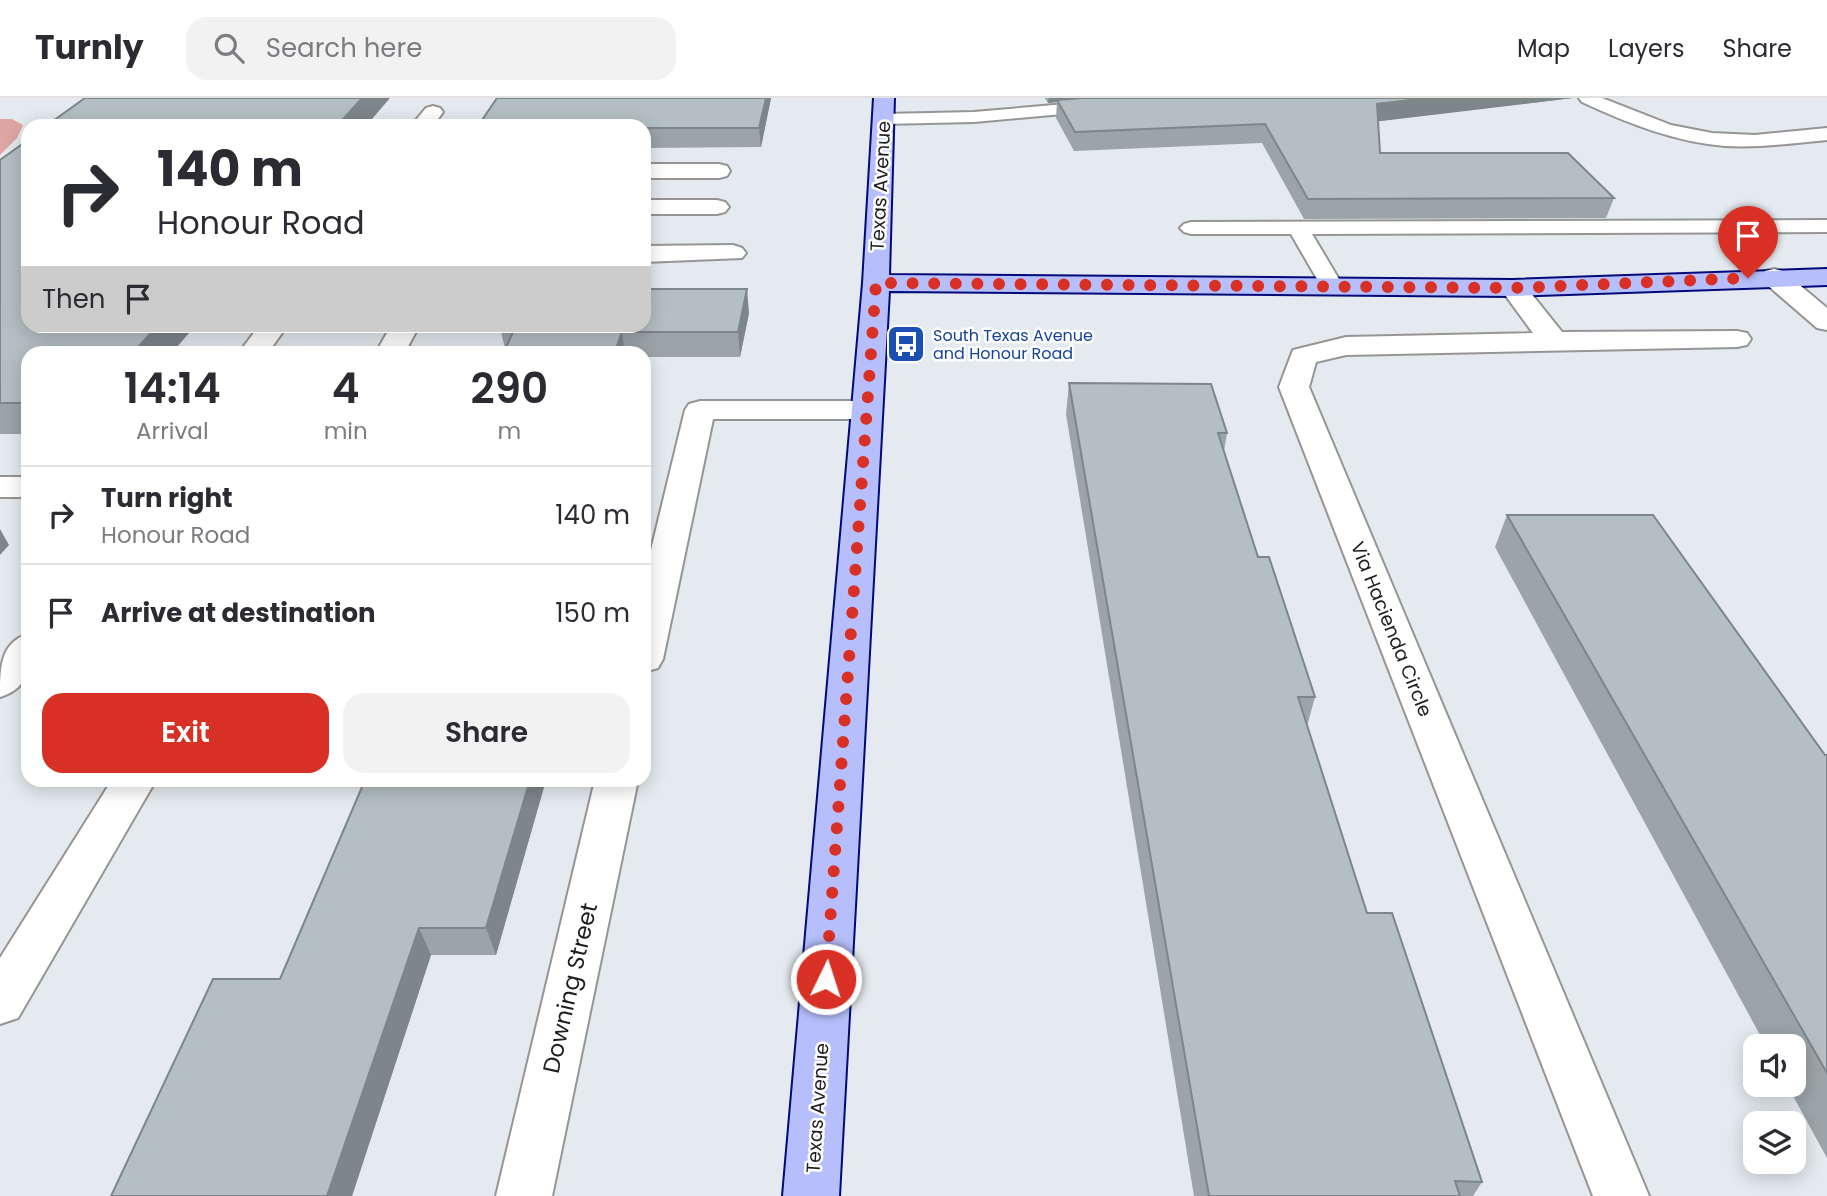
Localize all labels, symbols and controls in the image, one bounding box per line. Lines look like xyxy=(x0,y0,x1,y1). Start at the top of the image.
search box xyxy=(186,17,676,80)
text: Turnly xyxy=(35,24,144,71)
icon: search xyxy=(210,29,248,67)
text: Search here xyxy=(266,30,422,66)
text: Map xyxy=(1517,32,1570,65)
text: Layers xyxy=(1608,32,1684,65)
text: Share xyxy=(1722,32,1792,65)
street label: Texas Avenue xyxy=(864,120,897,252)
text: 140 m xyxy=(157,135,303,203)
icon: right xyxy=(42,147,133,238)
text: Honour Road xyxy=(157,200,365,245)
pin xyxy=(1718,206,1778,278)
icon: arrive xyxy=(1729,217,1767,255)
icon: arrive xyxy=(119,280,157,318)
text: Then xyxy=(42,281,105,317)
bus stop icon: South Texas Avenue and Honour Road xyxy=(885,323,927,365)
place label: South Texas Avenue and Honour Road xyxy=(933,324,1093,365)
text: 14:14 xyxy=(124,359,221,418)
text: 4 xyxy=(332,359,360,418)
text: 290 xyxy=(471,359,548,418)
text: Arrival xyxy=(136,415,209,447)
text: min xyxy=(324,415,368,447)
text: m xyxy=(498,415,521,447)
text: Turn right xyxy=(101,480,233,516)
icon: right xyxy=(42,496,80,534)
text: 140 m xyxy=(555,497,630,533)
text: Honour Road xyxy=(101,519,250,551)
street label: Via Hacienda Circle xyxy=(1344,538,1439,721)
icon: arrive xyxy=(42,594,80,632)
text: Arrive at destination xyxy=(101,595,376,631)
text: 150 m xyxy=(555,595,630,631)
button: Exit xyxy=(42,693,329,773)
button: Share xyxy=(343,693,630,773)
street label: Downing Street xyxy=(535,900,605,1076)
position arrow xyxy=(789,942,863,1016)
map controls xyxy=(1743,1034,1806,1174)
button: sound xyxy=(1743,1034,1806,1097)
street label: Texas Avenue xyxy=(799,1042,836,1174)
button: layers xyxy=(1743,1111,1806,1174)

